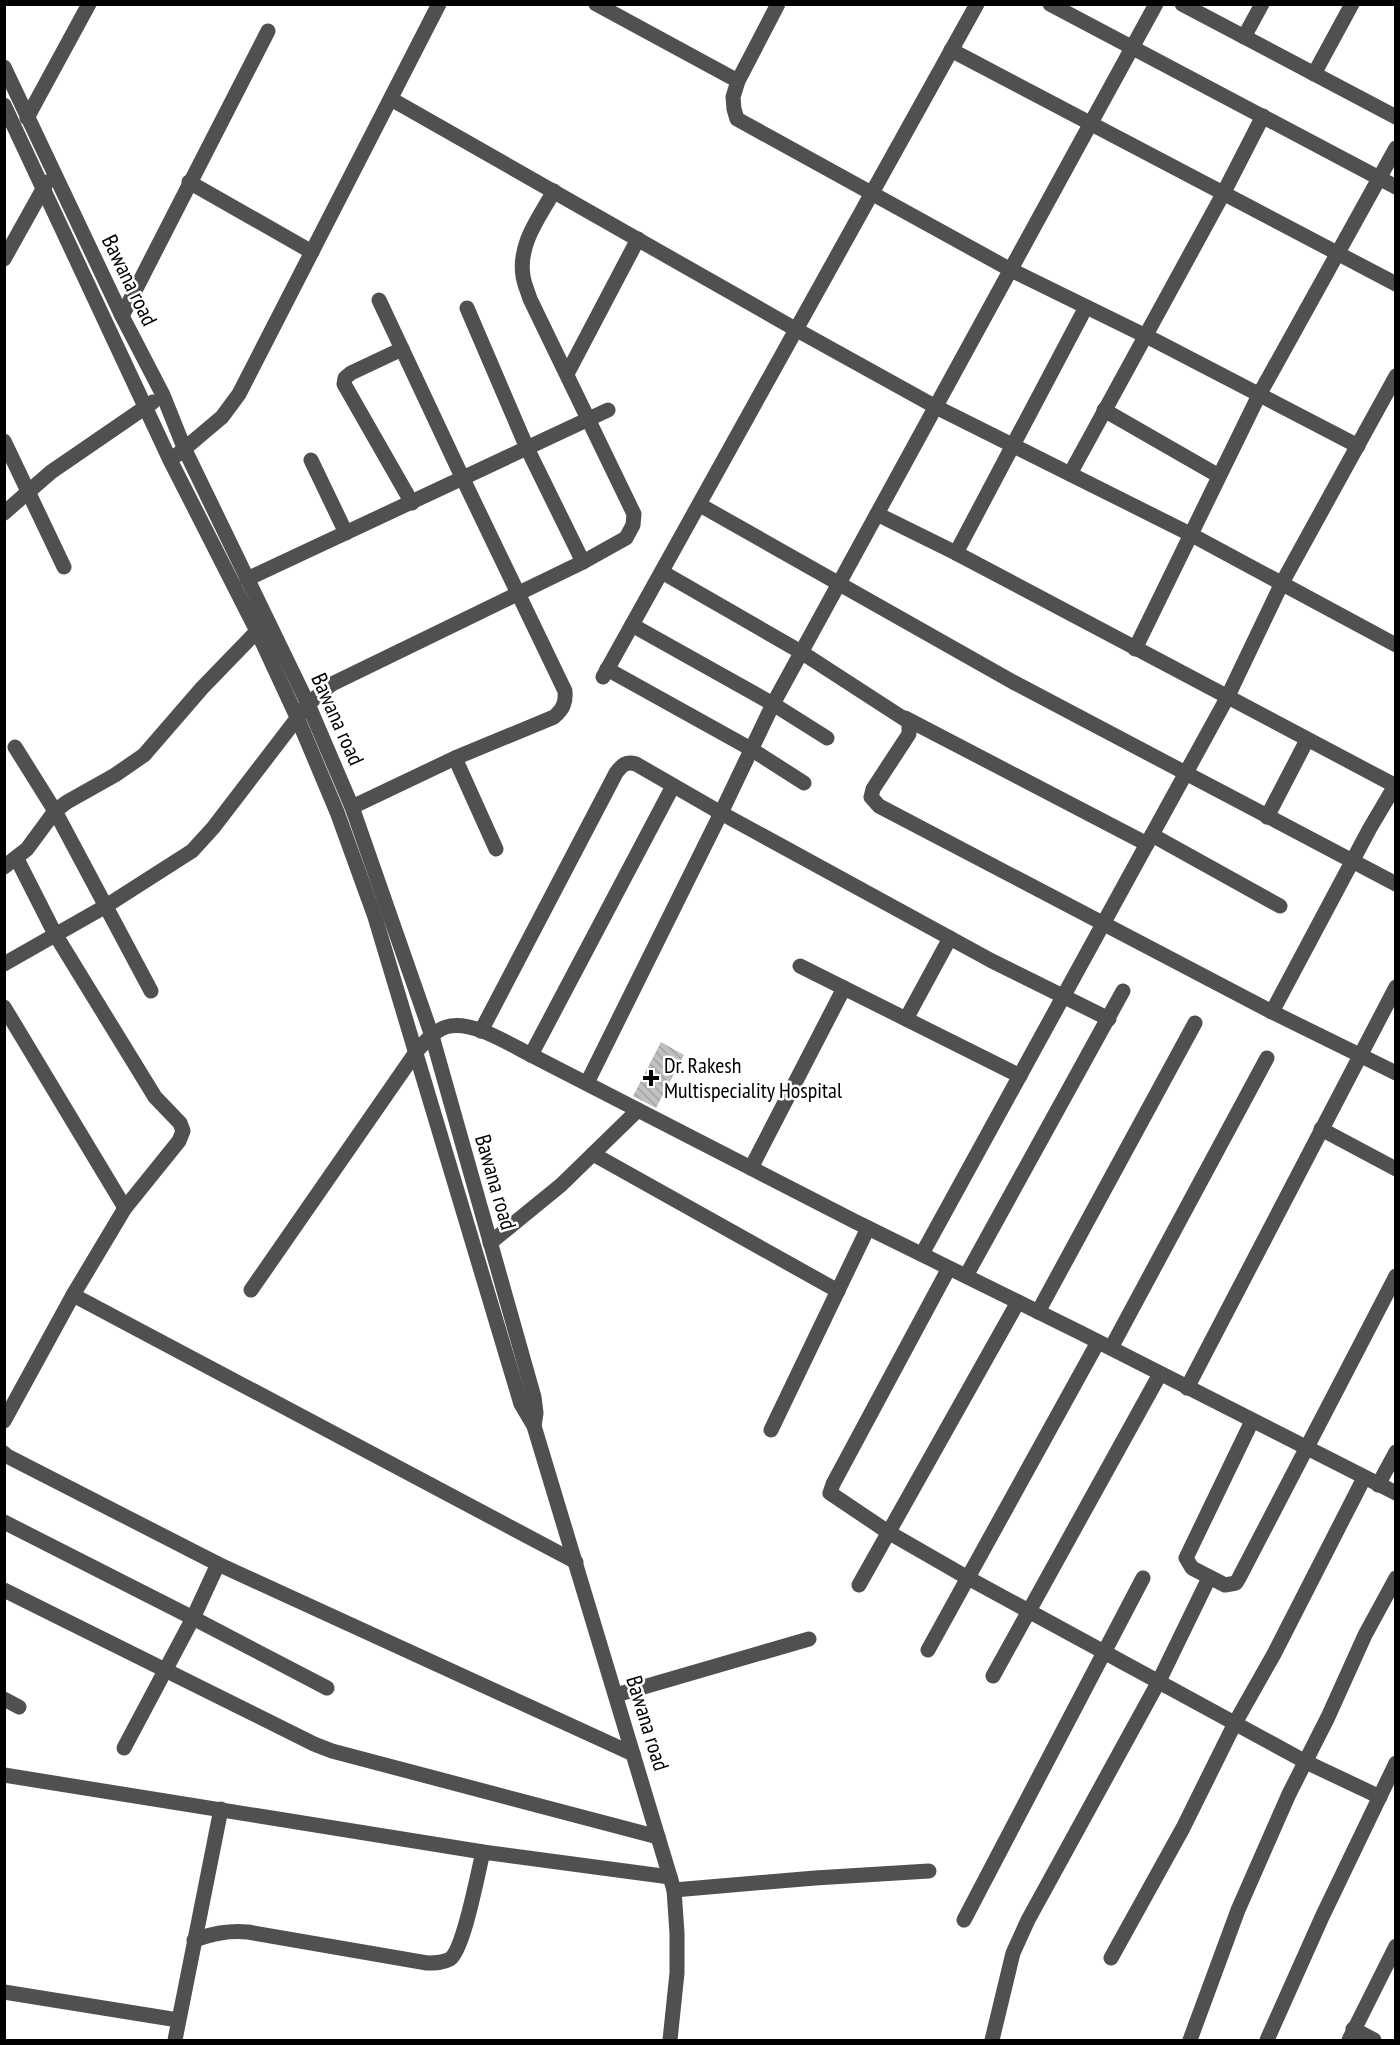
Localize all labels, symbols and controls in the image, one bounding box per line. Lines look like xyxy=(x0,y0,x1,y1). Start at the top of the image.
street label: Bawana road xyxy=(96,230,164,330)
street label: Bawana road xyxy=(305,669,371,769)
place label: Dr. Rakesh Multispeciality Hospital xyxy=(664,1051,843,1104)
marker: Dr. Rakesh Multispeciality Hospital xyxy=(642,1069,660,1087)
street label: Bawana road xyxy=(469,1131,523,1233)
street label: Bawana road xyxy=(620,1672,676,1774)

